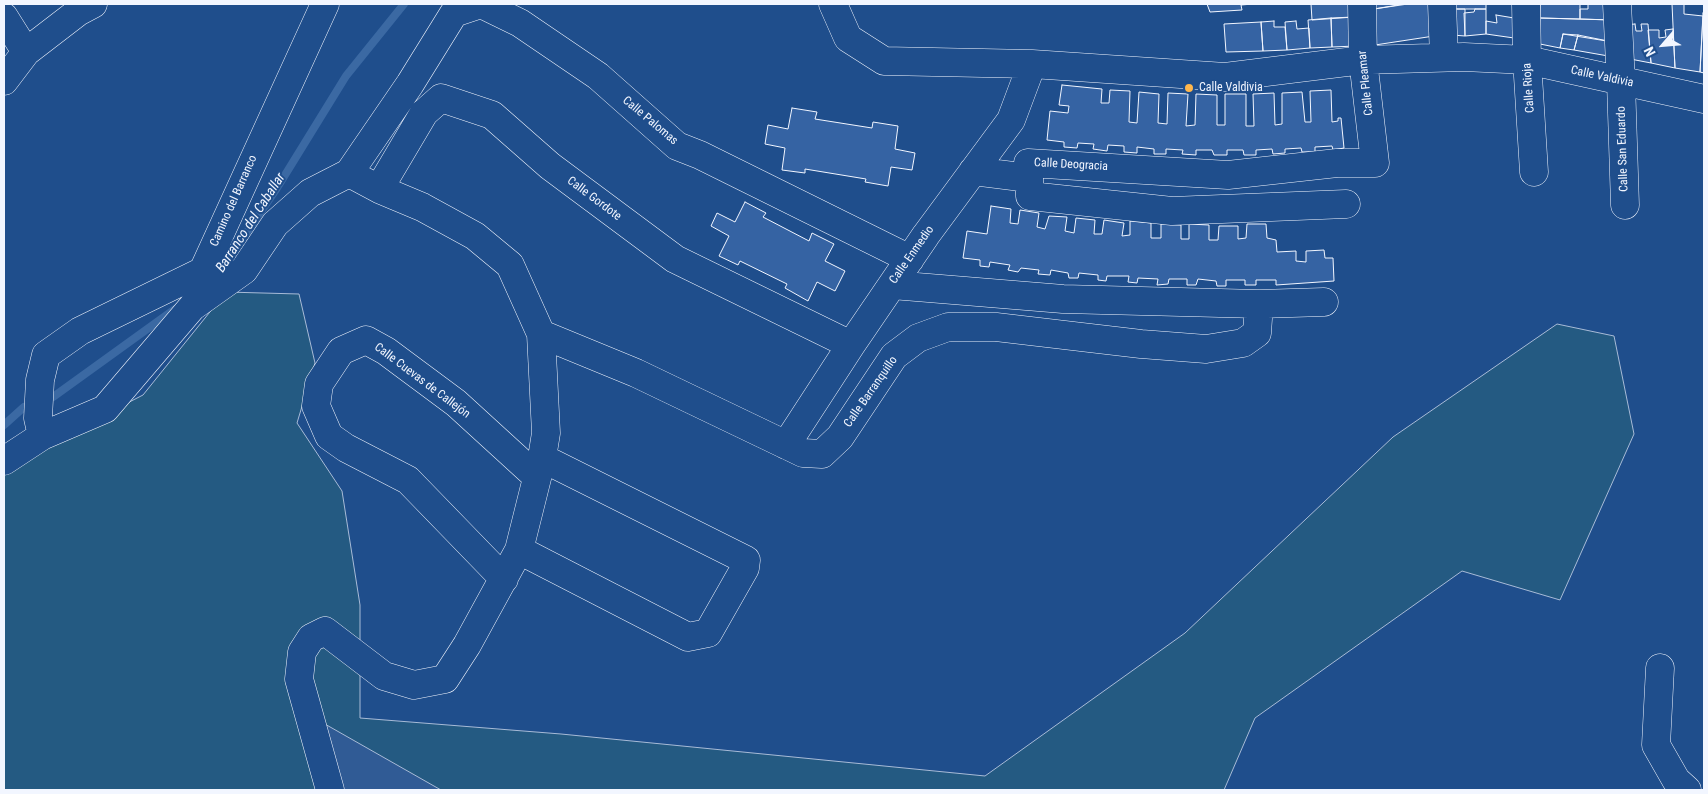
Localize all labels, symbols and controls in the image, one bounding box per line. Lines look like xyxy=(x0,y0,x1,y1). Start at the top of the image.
north arrow xyxy=(1638,20,1688,70)
text: N xyxy=(1641,44,1659,59)
street label: Calle Pleamar xyxy=(1355,50,1377,116)
street label: Calle Rioja xyxy=(1520,63,1538,113)
street label: Calle Valdivia xyxy=(1569,63,1635,91)
place label: Calle Valdivia xyxy=(1199,81,1263,95)
marker: Calle Valdivia xyxy=(1183,82,1195,94)
street label: Calle Palomas xyxy=(619,94,681,148)
street label: Calle San Eduardo xyxy=(1614,106,1632,192)
street label: Camino del Barranco xyxy=(207,153,261,249)
street label: Calle Deogracia xyxy=(1034,156,1108,174)
water label: Barranco del Caballar xyxy=(213,170,289,276)
street label: Calle Gordote xyxy=(564,174,624,224)
street label: Calle Enmedio xyxy=(887,223,937,287)
street label: Calle Cuevas de Callejón xyxy=(371,340,473,422)
street label: Calle Barranquillo xyxy=(841,354,901,430)

